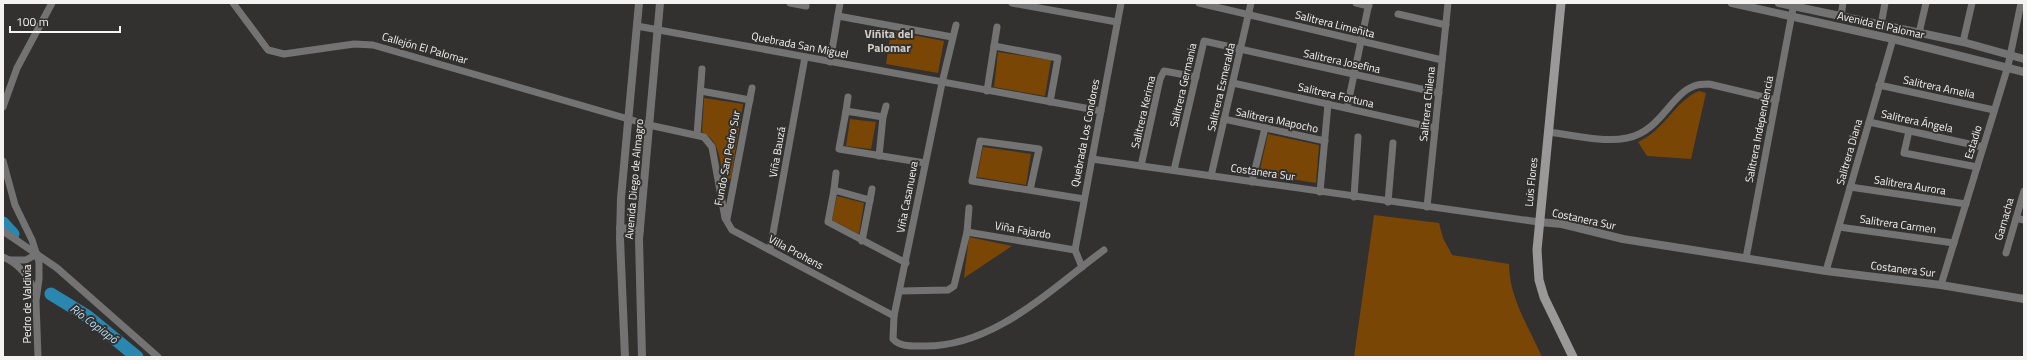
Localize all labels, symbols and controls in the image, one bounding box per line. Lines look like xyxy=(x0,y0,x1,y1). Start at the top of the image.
street label: Salitrera Limeñita xyxy=(1294,6,1377,42)
street label: Avenida El Palomar xyxy=(1836,7,1926,43)
scale bar xyxy=(10,8,120,34)
text: 100 m xyxy=(16,12,49,31)
district label: Viñita del Palomar xyxy=(864,24,914,57)
street label: Callejón El Palomar xyxy=(380,28,470,68)
street label: Quebrada San Miguel xyxy=(750,28,850,62)
street label: Salitrera Germania xyxy=(1166,41,1201,129)
street label: Salitrera Esmeralda xyxy=(1203,41,1239,133)
street label: Salitrera Josefina xyxy=(1302,45,1382,77)
street label: Salitrera Chilena xyxy=(1415,65,1439,142)
street label: Salitrera Amelia xyxy=(1902,72,1977,103)
street label: Salitrera Kerima xyxy=(1127,74,1159,150)
street label: Salitrera Independencia xyxy=(1741,74,1777,184)
street label: Quebrada Los Condores xyxy=(1067,78,1103,188)
street label: Salitrera Fortuna xyxy=(1296,78,1376,112)
street label: Salitrera Mapocho xyxy=(1234,103,1320,137)
street label: Salitrera Ángela xyxy=(1880,106,1955,137)
street label: Fundo San Pedro Sur xyxy=(710,109,744,207)
street label: Salitrera Diana xyxy=(1832,117,1866,187)
street label: Avenida Diego de Almagro xyxy=(621,118,647,240)
street label: Estadio xyxy=(1960,123,1986,161)
street label: Viña Bauzá xyxy=(765,125,789,179)
street label: Luis Flores xyxy=(1520,157,1542,207)
street label: Viña Casanueva xyxy=(892,159,922,234)
street label: Costanera Sur xyxy=(1230,160,1296,184)
street label: Salitrera Aurora xyxy=(1873,171,1948,199)
street label: Garnacha xyxy=(1990,195,2018,242)
street label: Costanera Sur xyxy=(1551,204,1618,234)
street label: Salitrera Carmen xyxy=(1859,211,1937,237)
street label: Viña Fajardo xyxy=(994,217,1053,243)
street label: Villa Prohens xyxy=(766,231,826,273)
street label: Costanera Sur xyxy=(1870,257,1936,281)
street label: Pedro de Valdivia xyxy=(19,264,35,344)
water label: Río Copiapó xyxy=(66,299,123,349)

